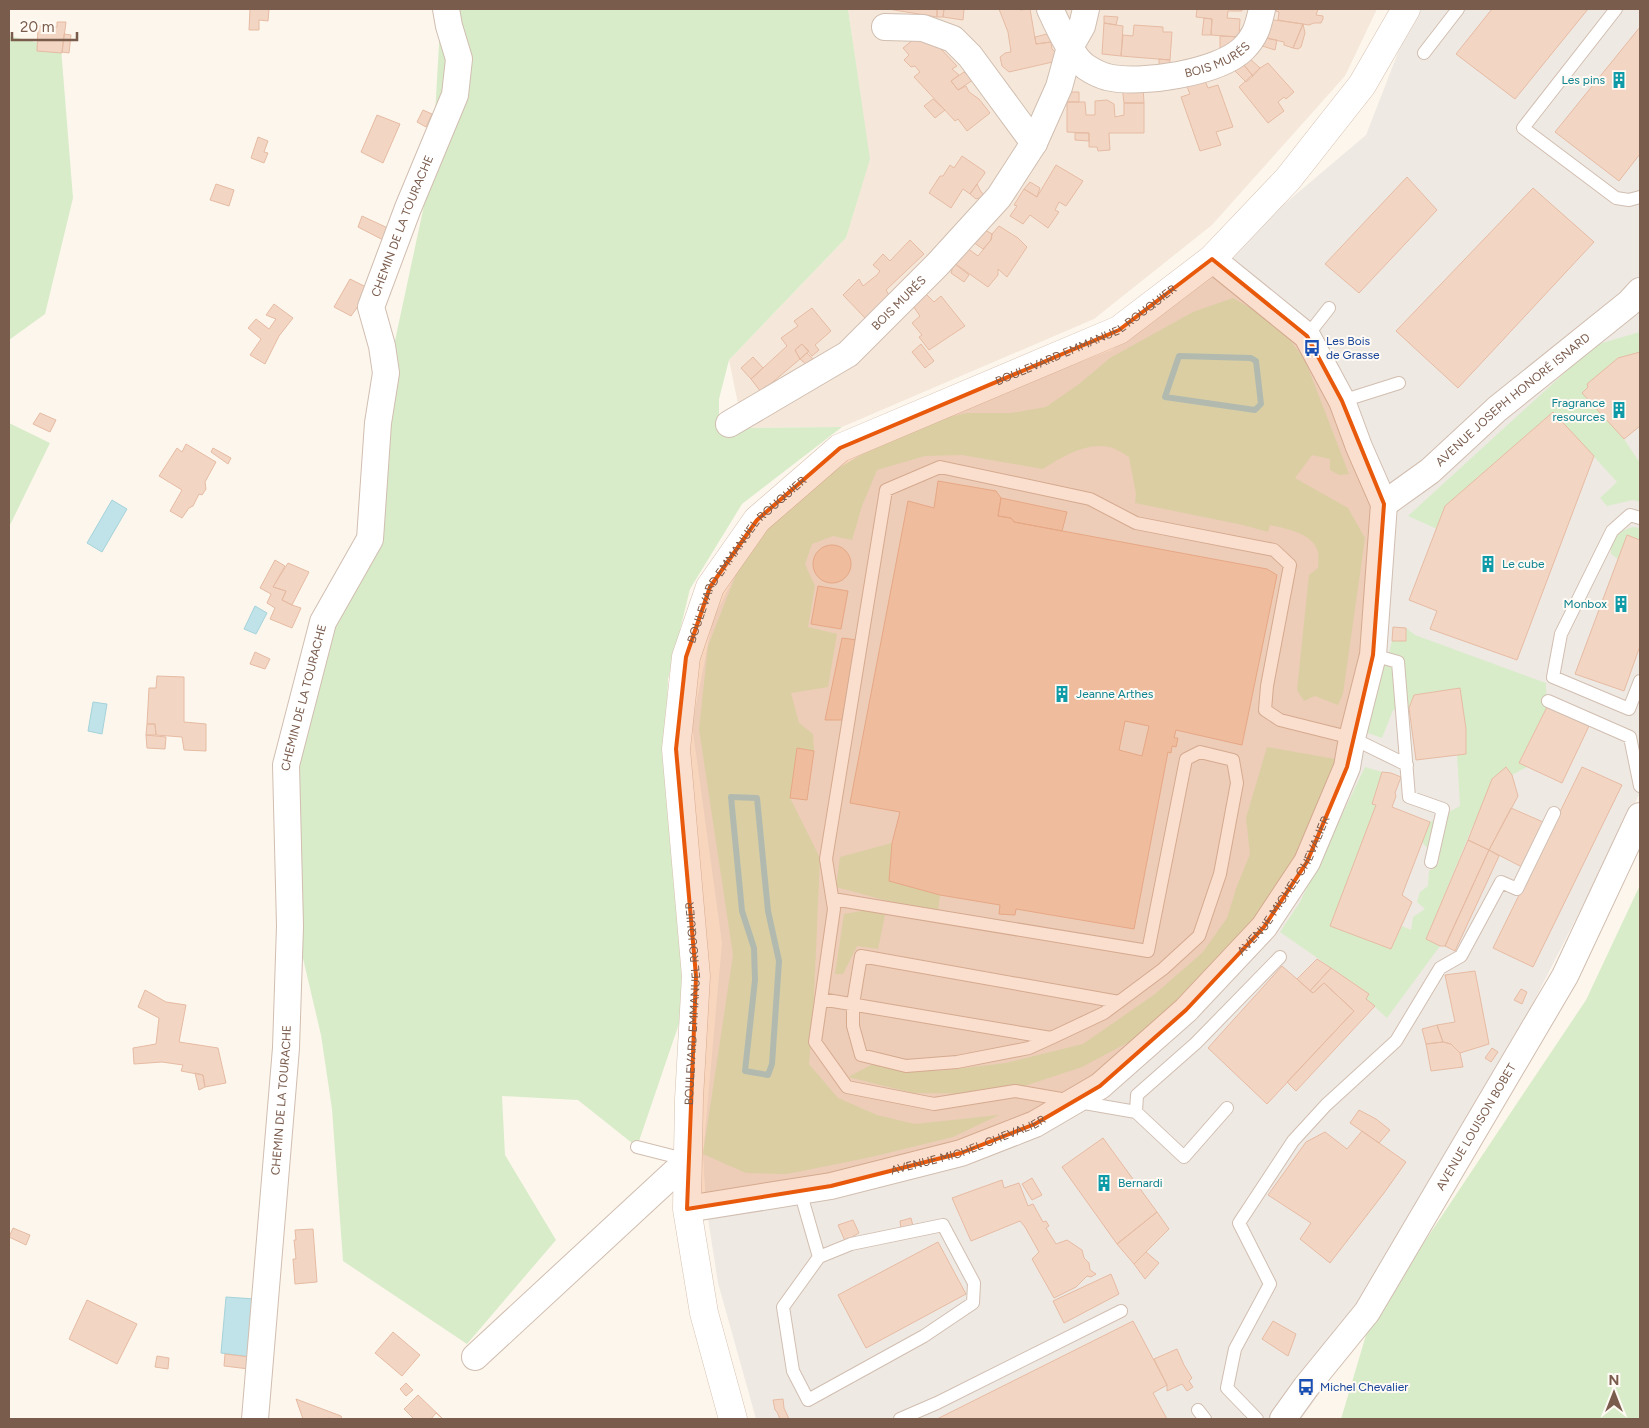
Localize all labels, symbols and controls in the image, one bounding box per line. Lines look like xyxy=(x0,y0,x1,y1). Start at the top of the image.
scale bar xyxy=(12,10,78,42)
text: 20 m xyxy=(20,18,54,36)
street label: BOIS MURÉS xyxy=(1183,39,1253,80)
building icon: Les pins xyxy=(1609,70,1629,90)
place label: Les pins xyxy=(1561,73,1605,87)
street label: CHEMIN DE LA TOURACHE xyxy=(368,153,436,299)
street label: BOIS MURÉS xyxy=(869,273,929,333)
street label: BOULEVARD EMMANUEL ROUQUIER xyxy=(993,282,1179,388)
street label: AVENUE JOSEPH HONORÉ ISNARD xyxy=(1433,330,1593,469)
place label: Les Bois de Grasse xyxy=(1326,334,1380,362)
bus stop icon: Les Bois de Grasse xyxy=(1302,338,1322,358)
place label: Fragrance resources xyxy=(1551,396,1605,424)
building icon: Fragrance resources xyxy=(1609,400,1629,420)
street label: BOULEVARD EMMANUEL ROUQUIER xyxy=(684,473,809,645)
building icon: Le cube xyxy=(1478,554,1498,574)
place label: Le cube xyxy=(1502,557,1545,571)
building icon: Monbox xyxy=(1611,594,1631,614)
place label: Monbox xyxy=(1564,597,1607,611)
street label: CHEMIN DE LA TOURACHE xyxy=(279,623,329,771)
building icon: Jeanne Arthes xyxy=(1052,684,1072,704)
place label: Jeanne Arthes xyxy=(1076,687,1154,701)
street label: AVENUE MICHEL CHEVALIER xyxy=(1234,814,1333,958)
street label: BOULEVARD EMMANUEL ROUQUIER xyxy=(682,901,703,1105)
street label: CHEMIN DE LA TOURACHE xyxy=(268,1025,294,1176)
street label: AVENUE LOUISON BOBET xyxy=(1433,1061,1519,1193)
street label: AVENUE MICHEL CHEVALIER xyxy=(889,1112,1048,1178)
building icon: Bernardi xyxy=(1094,1173,1114,1193)
place label: Bernardi xyxy=(1118,1176,1163,1190)
north arrow xyxy=(1589,1368,1639,1418)
text: N xyxy=(1609,1372,1619,1389)
bus stop icon: Michel Chevalier xyxy=(1296,1377,1316,1397)
place label: Michel Chevalier xyxy=(1320,1380,1408,1394)

